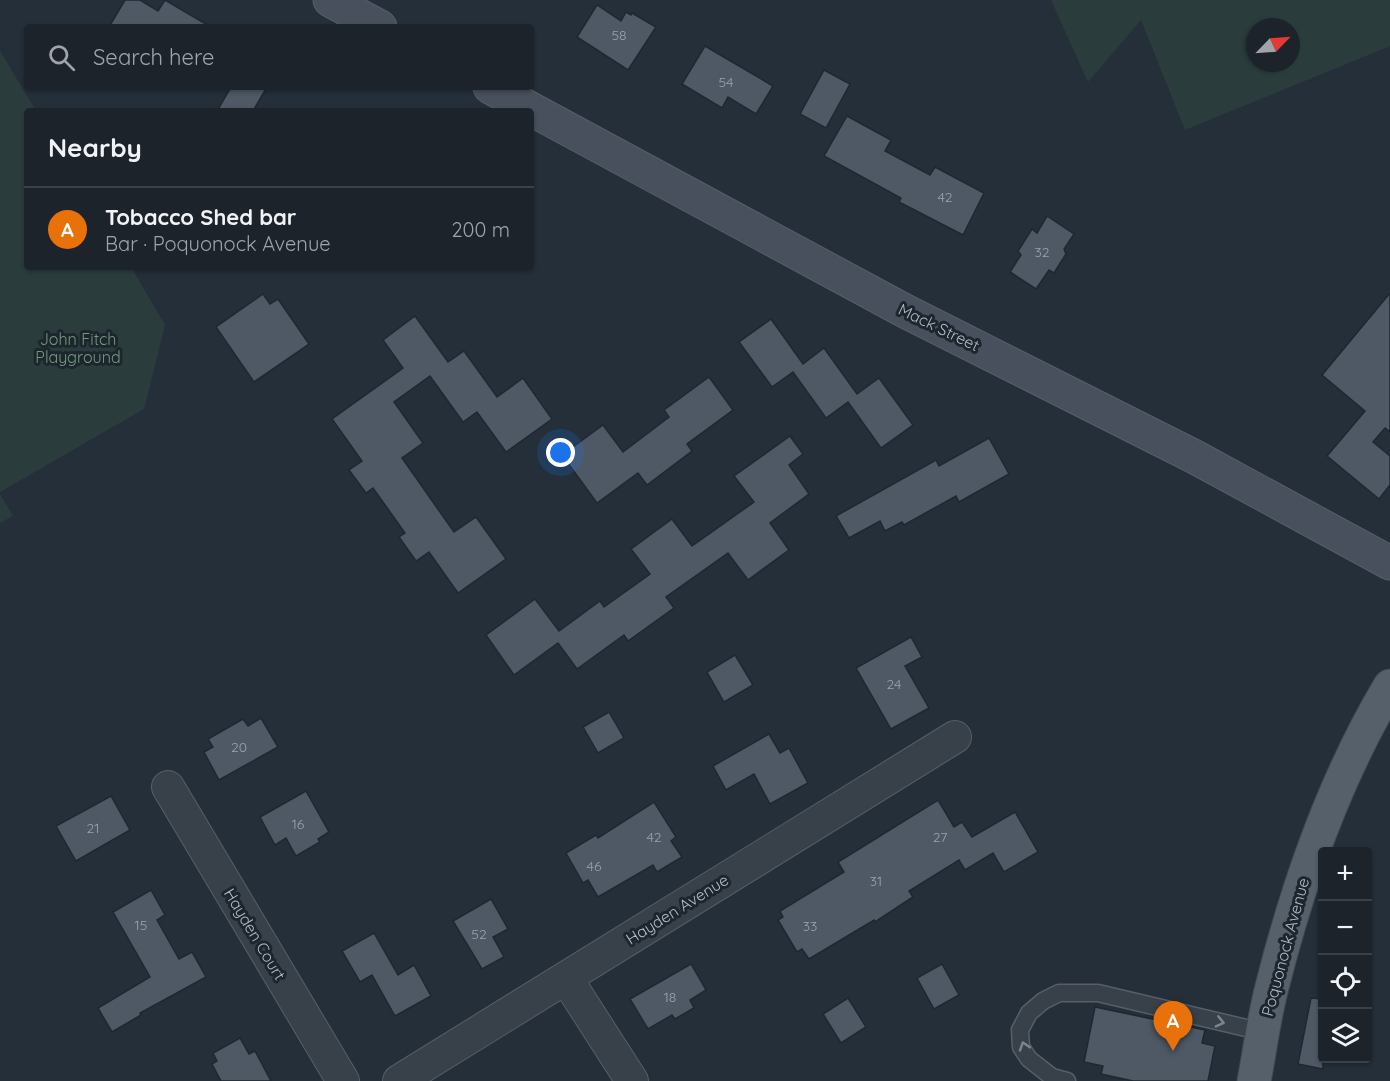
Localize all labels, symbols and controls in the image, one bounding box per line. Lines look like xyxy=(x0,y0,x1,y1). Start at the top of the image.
north arrow xyxy=(1246,18,1300,72)
search box xyxy=(24,24,534,90)
house number: 58 xyxy=(611,26,627,44)
icon: search xyxy=(45,41,78,74)
text: Search here xyxy=(93,43,214,71)
house number: 54 xyxy=(718,73,734,91)
text: Nearby xyxy=(48,131,142,164)
house number: 42 xyxy=(937,188,953,206)
text: Tobacco Shed bar xyxy=(105,203,296,231)
text: A xyxy=(61,217,74,242)
text: 200 m xyxy=(451,217,510,242)
text: Bar · Poquonock Avenue xyxy=(105,231,331,256)
house number: 32 xyxy=(1034,243,1050,261)
street label: Mack Street xyxy=(895,299,983,355)
park label: John Fitch Playground xyxy=(35,329,121,367)
your location xyxy=(546,438,575,467)
house number: 24 xyxy=(887,675,901,693)
house number: 20 xyxy=(231,738,247,756)
house number: 16 xyxy=(292,815,305,833)
house number: 21 xyxy=(87,819,99,837)
house number: 42 xyxy=(646,828,662,846)
house number: 27 xyxy=(933,828,947,846)
map controls xyxy=(1318,847,1372,1063)
button: + xyxy=(1318,847,1372,901)
house number: 46 xyxy=(587,857,602,875)
street label: Hayden Avenue xyxy=(622,869,732,949)
house number: 31 xyxy=(870,872,882,890)
street label: Poquonock Avenue xyxy=(1257,876,1313,1018)
street label: Hayden Court xyxy=(220,885,290,983)
button: − xyxy=(1318,901,1372,955)
house number: 15 xyxy=(135,916,147,934)
house number: 33 xyxy=(803,917,817,935)
house number: 52 xyxy=(471,925,487,943)
button: locate xyxy=(1318,955,1372,1009)
house number: 18 xyxy=(664,988,676,1006)
pin: A xyxy=(1154,1002,1192,1051)
button: layers xyxy=(1318,1009,1372,1063)
one-way arrow xyxy=(1214,1014,1224,1027)
one-way arrow xyxy=(1019,1042,1031,1052)

